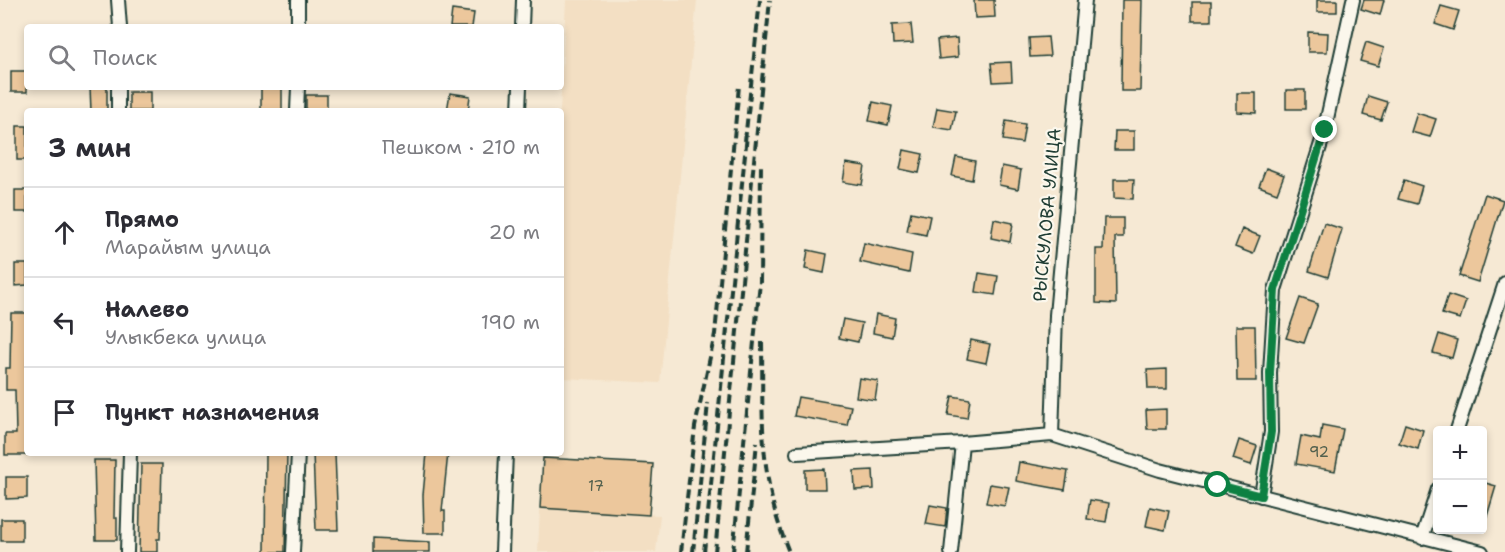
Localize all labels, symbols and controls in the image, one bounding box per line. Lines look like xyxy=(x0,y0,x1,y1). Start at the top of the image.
search box xyxy=(24,24,564,90)
icon: search xyxy=(45,41,78,74)
text: Поиск xyxy=(93,43,157,72)
route end xyxy=(1311,116,1337,142)
street label: РЫСКУЛОВА УЛИЦА xyxy=(1027,127,1067,303)
text: 3 мин xyxy=(48,130,131,165)
text: Пешком · 210 m xyxy=(382,134,540,160)
text: Прямо xyxy=(105,205,179,234)
icon: ahead xyxy=(48,216,81,249)
text: 20 m xyxy=(489,219,540,245)
text: Марайым улица xyxy=(105,234,271,260)
text: Налево xyxy=(105,295,189,324)
icon: left xyxy=(48,306,81,339)
text: 190 m xyxy=(481,309,540,335)
text: Улыкбека улица xyxy=(105,324,266,350)
icon: arrive xyxy=(48,396,81,429)
text: Пункт назначения xyxy=(105,398,319,427)
map controls xyxy=(1433,426,1487,534)
button: + xyxy=(1433,426,1487,480)
house number: 92 xyxy=(1309,442,1329,462)
route start xyxy=(1204,471,1230,497)
house number: 17 xyxy=(588,476,604,496)
button: − xyxy=(1433,480,1487,534)

